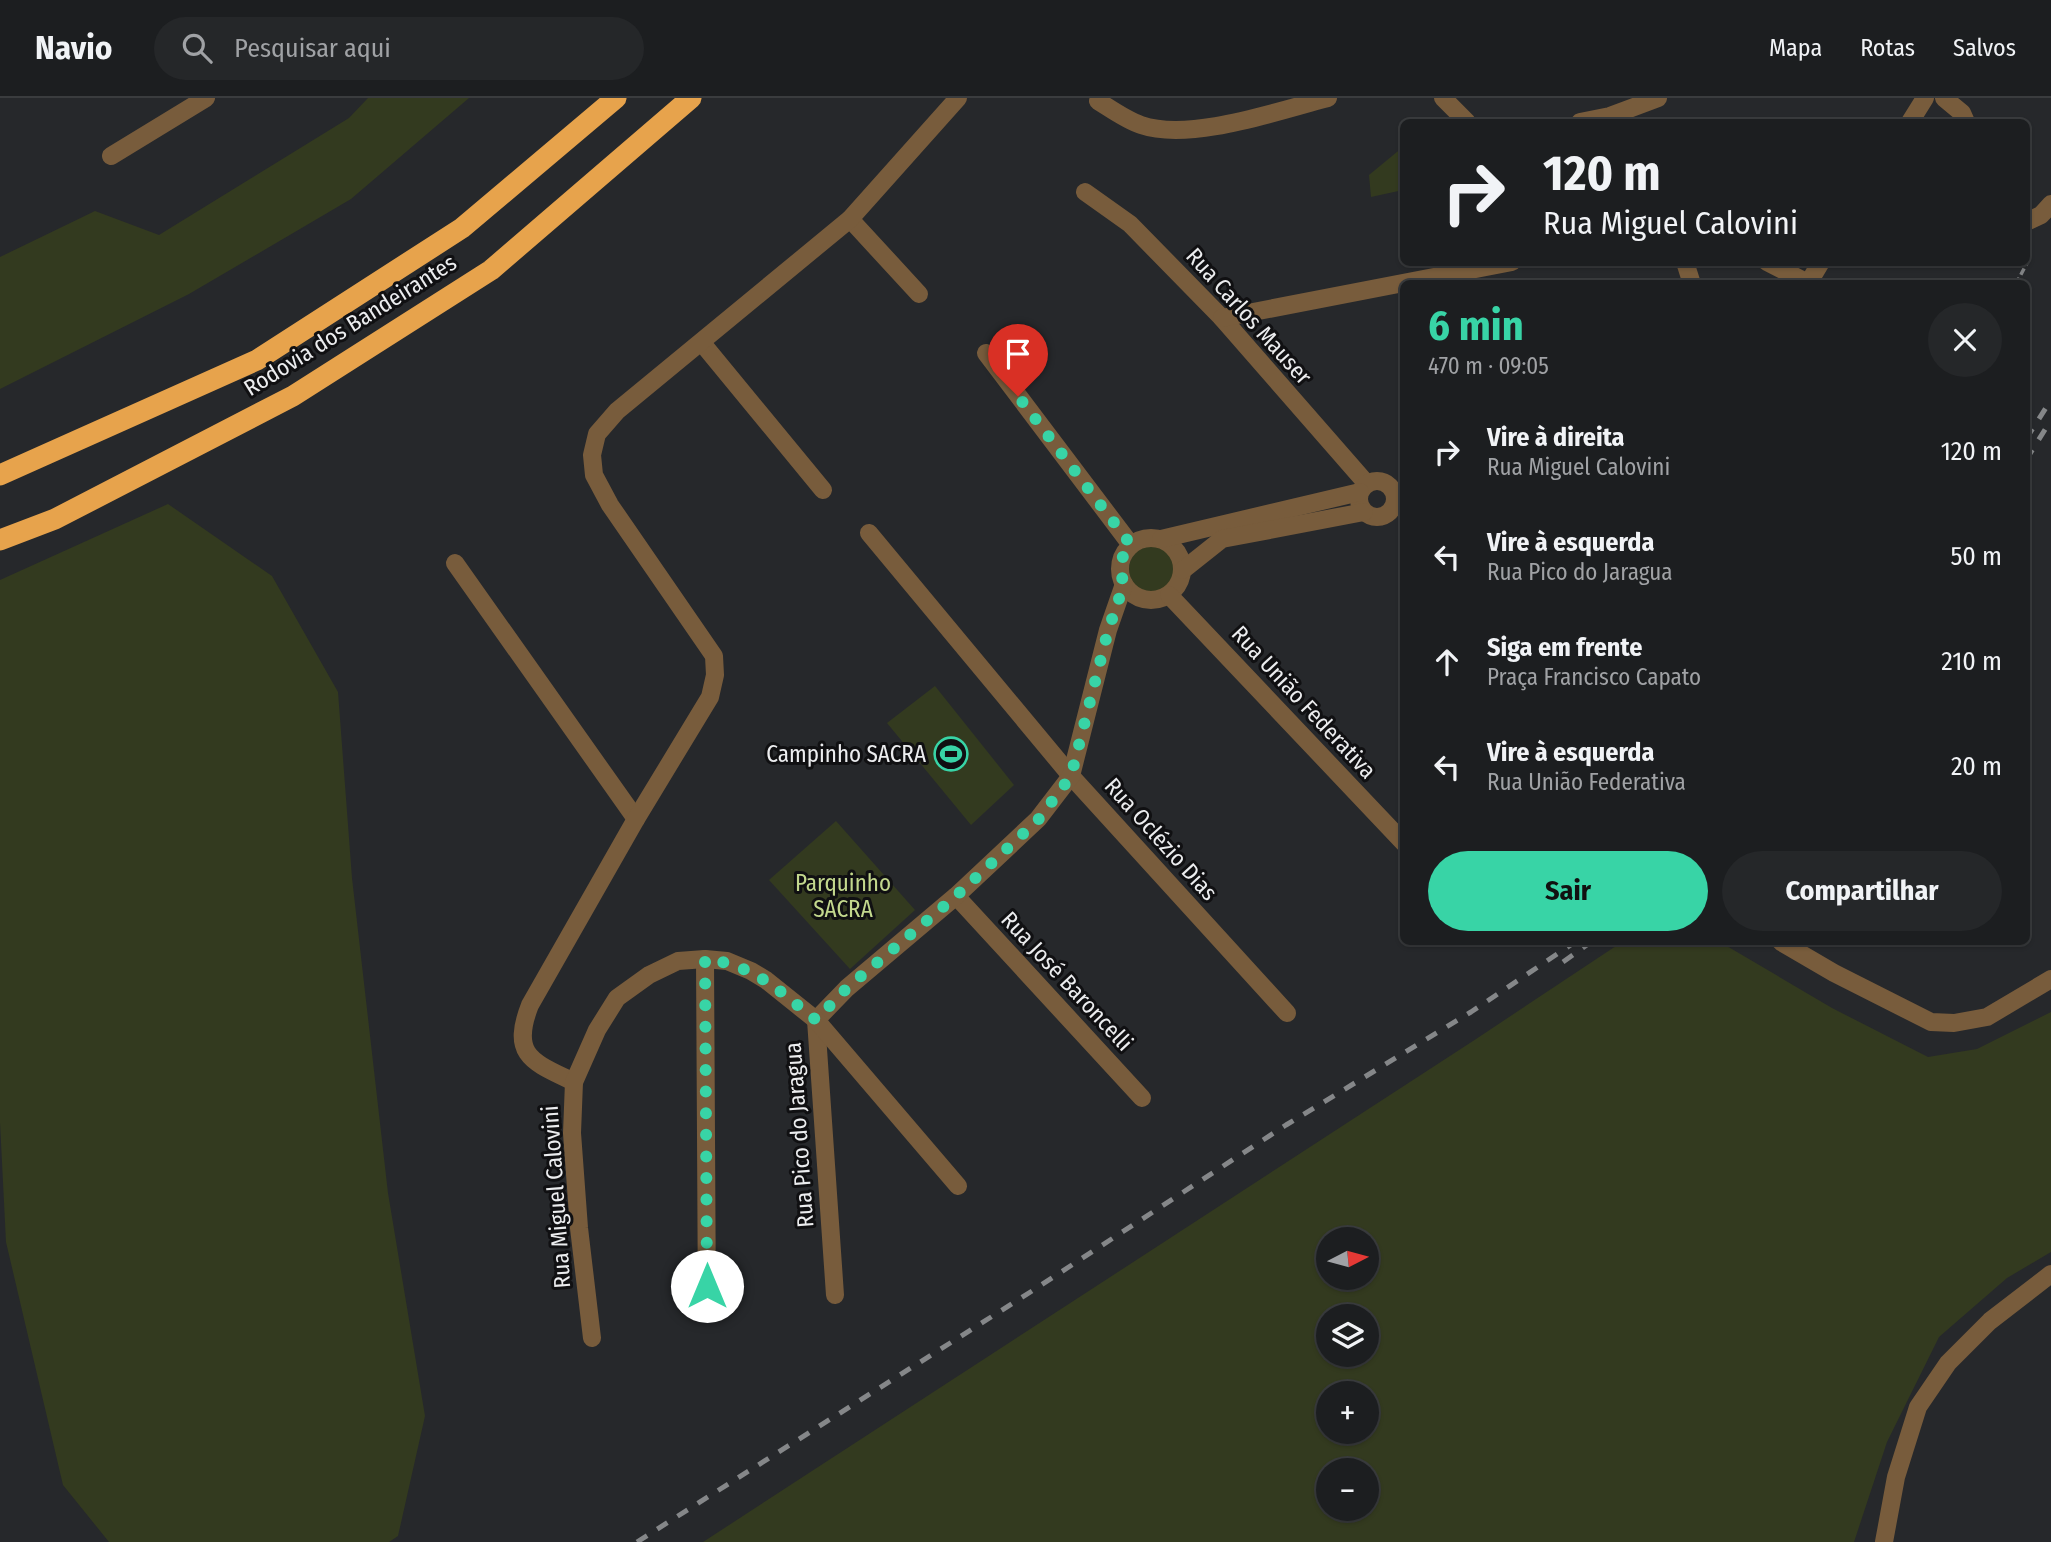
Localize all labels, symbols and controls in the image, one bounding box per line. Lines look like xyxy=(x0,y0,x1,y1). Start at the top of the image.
search box xyxy=(154,17,644,80)
text: Navio xyxy=(35,28,112,68)
icon: search xyxy=(178,29,216,67)
text: Pesquisar aqui xyxy=(234,33,391,64)
text: Mapa xyxy=(1769,34,1822,62)
text: Rotas xyxy=(1860,34,1915,62)
text: Salvos xyxy=(1953,34,2016,62)
text: 120 m xyxy=(1543,144,1661,203)
icon: right xyxy=(1428,147,1519,238)
text: Rua Miguel Calovini xyxy=(1543,204,1798,242)
street label: Rua Carlos Mauser xyxy=(1180,242,1318,390)
street label: Rodovia dos Bandeirantes xyxy=(238,248,462,402)
text: 6 min xyxy=(1428,301,1524,351)
button: close xyxy=(1928,303,2002,377)
pin xyxy=(988,324,1048,396)
icon: arrive xyxy=(999,335,1037,373)
text: 470 m · 09:05 xyxy=(1428,352,1549,380)
text: Vire à direita xyxy=(1487,422,1625,453)
icon: right xyxy=(1428,433,1466,471)
text: 120 m xyxy=(1941,436,2002,467)
text: Rua Miguel Calovini xyxy=(1487,453,1670,481)
text: Vire à esquerda xyxy=(1487,527,1654,558)
icon: left xyxy=(1428,538,1466,576)
text: 50 m xyxy=(1950,541,2002,572)
text: Rua Pico do Jaragua xyxy=(1487,558,1673,586)
street label: Rua União Federativa xyxy=(1226,620,1382,784)
text: Siga em frente xyxy=(1487,632,1642,663)
icon: ahead xyxy=(1428,643,1466,681)
text: 210 m xyxy=(1941,646,2002,677)
text: Praça Francisco Capato xyxy=(1487,663,1701,691)
sports icon: Campinho SACRA xyxy=(932,735,970,773)
text: Vire à esquerda xyxy=(1487,737,1654,768)
place label: Campinho SACRA xyxy=(766,740,926,768)
icon: left xyxy=(1428,748,1466,786)
text: 20 m xyxy=(1951,751,2002,782)
text: Rua União Federativa xyxy=(1487,768,1686,796)
street label: Rua Oclézio Dias xyxy=(1099,772,1223,906)
button: Sair xyxy=(1428,851,1708,931)
button: Compartilhar xyxy=(1722,851,2002,931)
park label: Parquinho SACRA xyxy=(795,869,891,923)
street label: Rua José Baroncelli xyxy=(995,905,1139,1057)
street label: Rua Pico do Jaragua xyxy=(779,1041,819,1229)
street label: Rua Miguel Calovini xyxy=(536,1105,576,1289)
north arrow xyxy=(1316,1227,1379,1290)
map controls xyxy=(1316,1227,1379,1521)
position arrow xyxy=(670,1249,744,1323)
button: layers xyxy=(1316,1304,1379,1367)
button: + xyxy=(1316,1381,1379,1444)
button: − xyxy=(1316,1458,1379,1521)

